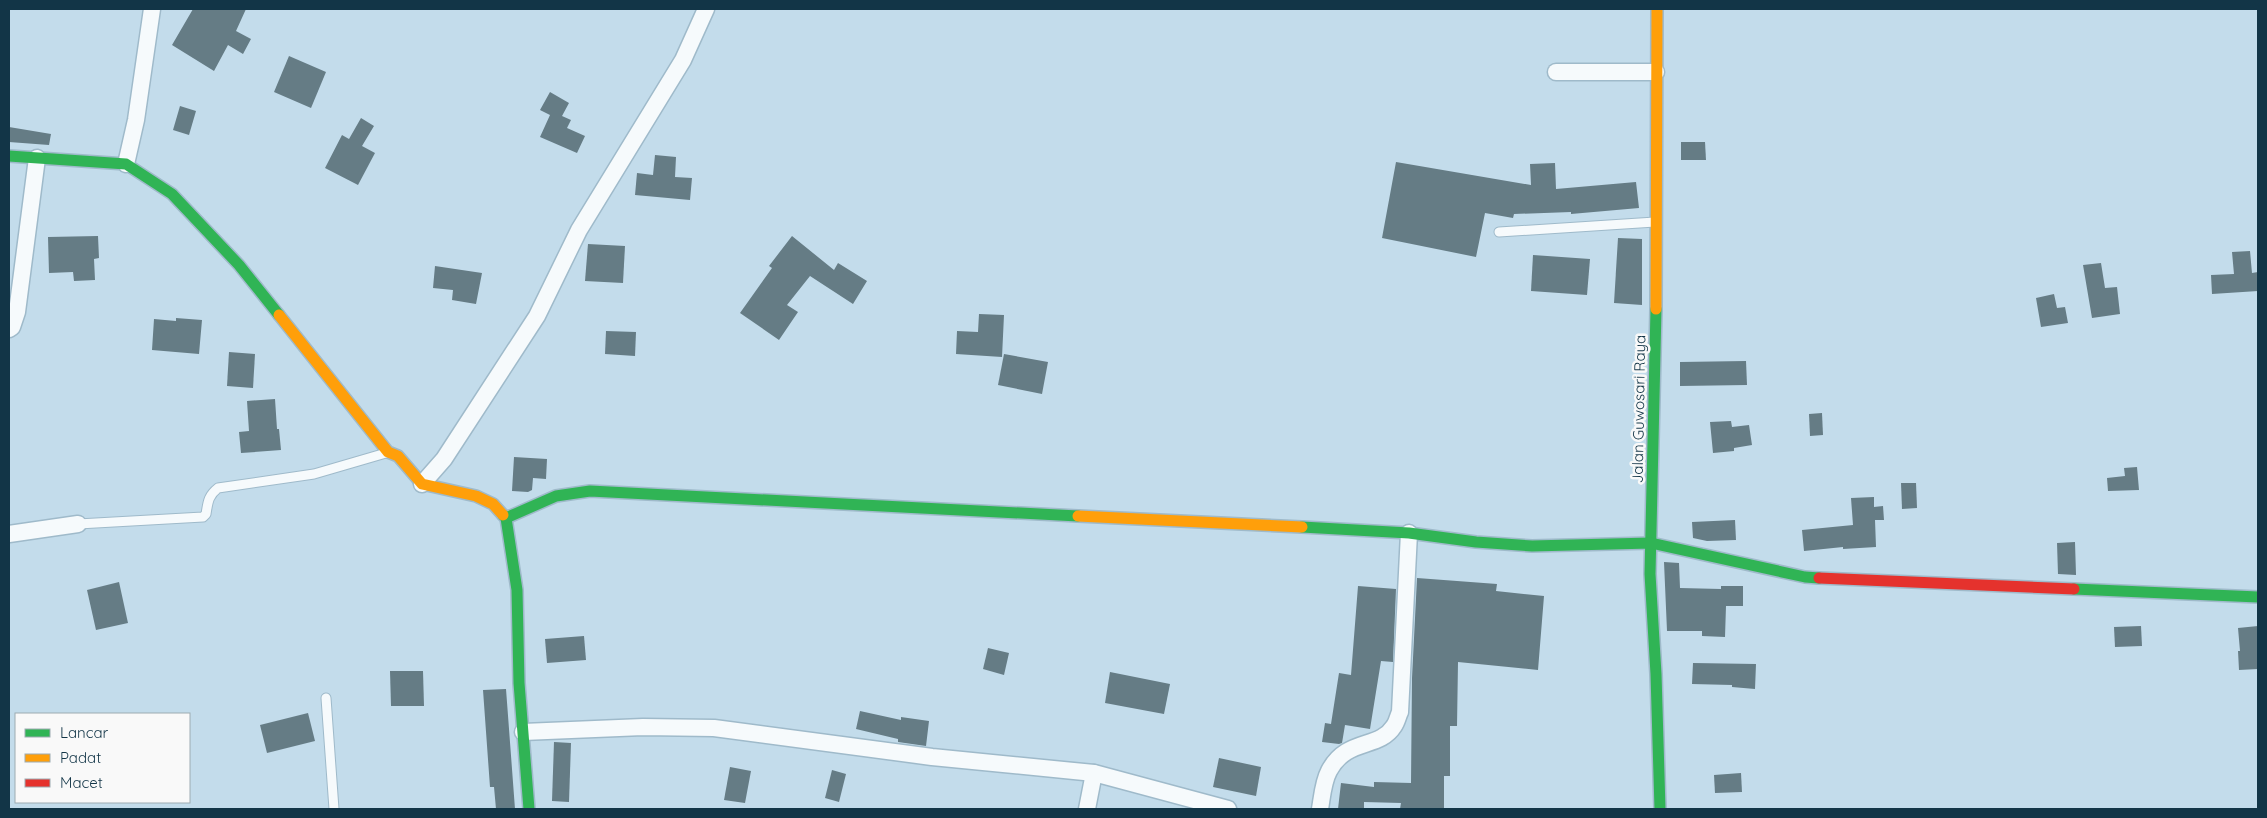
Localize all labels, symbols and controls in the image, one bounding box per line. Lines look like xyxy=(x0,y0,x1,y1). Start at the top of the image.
street label: Jalan Guwosari Raya xyxy=(1628,335,1649,483)
legend xyxy=(15,713,190,803)
text: Lancar xyxy=(60,723,109,742)
text: Padat xyxy=(60,748,101,767)
text: Macet xyxy=(60,773,103,792)

